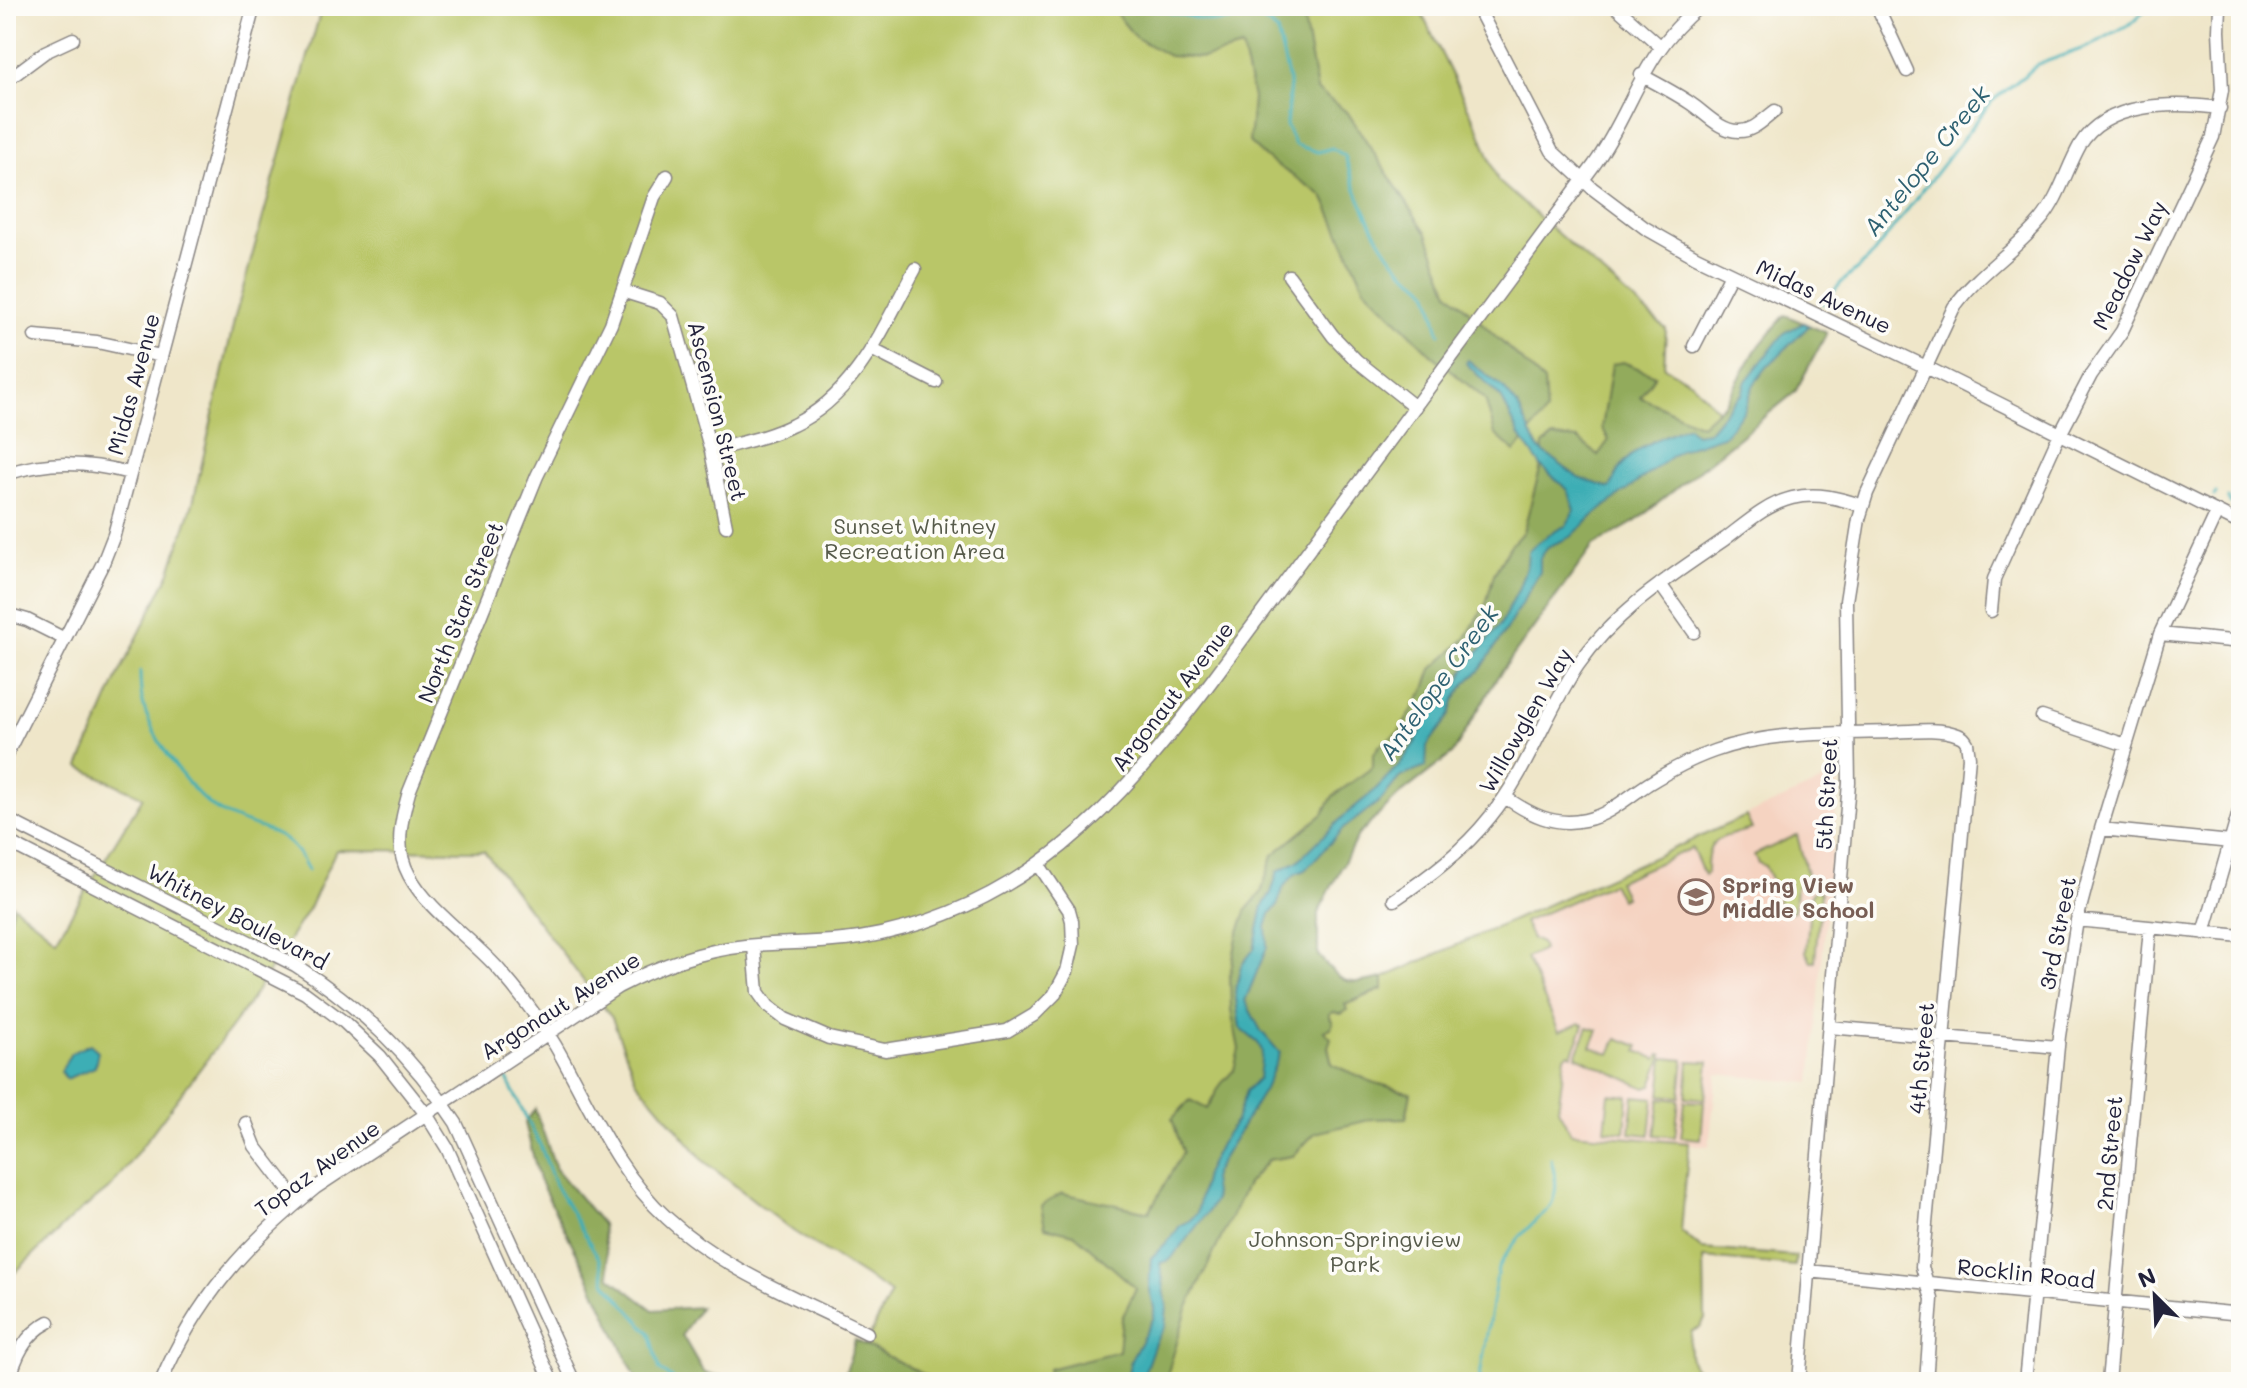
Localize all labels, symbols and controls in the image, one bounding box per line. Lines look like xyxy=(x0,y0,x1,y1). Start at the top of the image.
water label: Antelope Creek xyxy=(1856,78,1997,241)
street label: Meadow Way xyxy=(2085,196,2173,334)
street label: Midas Avenue xyxy=(1752,252,1896,340)
street label: Midas Avenue xyxy=(100,310,166,458)
street label: Ascension Street xyxy=(682,318,754,504)
park label: Sunset Whitney Recreation Area xyxy=(824,511,1006,565)
street label: North Star Street xyxy=(410,517,510,707)
water label: Antelope Creek xyxy=(1371,597,1506,766)
street label: Argonaut Avenue xyxy=(1104,615,1240,777)
street label: Willowglen Way xyxy=(1472,642,1578,798)
street label: 5th Street xyxy=(1809,737,1843,851)
street label: Whitney Boulevard xyxy=(143,856,333,976)
place label: Spring View Middle School xyxy=(1722,870,1874,924)
street label: 3rd Street xyxy=(2032,874,2082,992)
school or university icon: Spring View Middle School xyxy=(1677,878,1715,916)
street label: Argonaut Avenue xyxy=(475,944,645,1066)
street label: 4th Street xyxy=(1902,1001,1940,1115)
street label: 2nd Street xyxy=(2090,1094,2128,1212)
street label: Topaz Avenue xyxy=(249,1113,385,1223)
park label: Johnson-Springview Park xyxy=(1249,1224,1461,1278)
street label: Rocklin Road xyxy=(1956,1251,2096,1295)
north arrow xyxy=(2115,1256,2195,1336)
text: N xyxy=(2133,1261,2160,1294)

